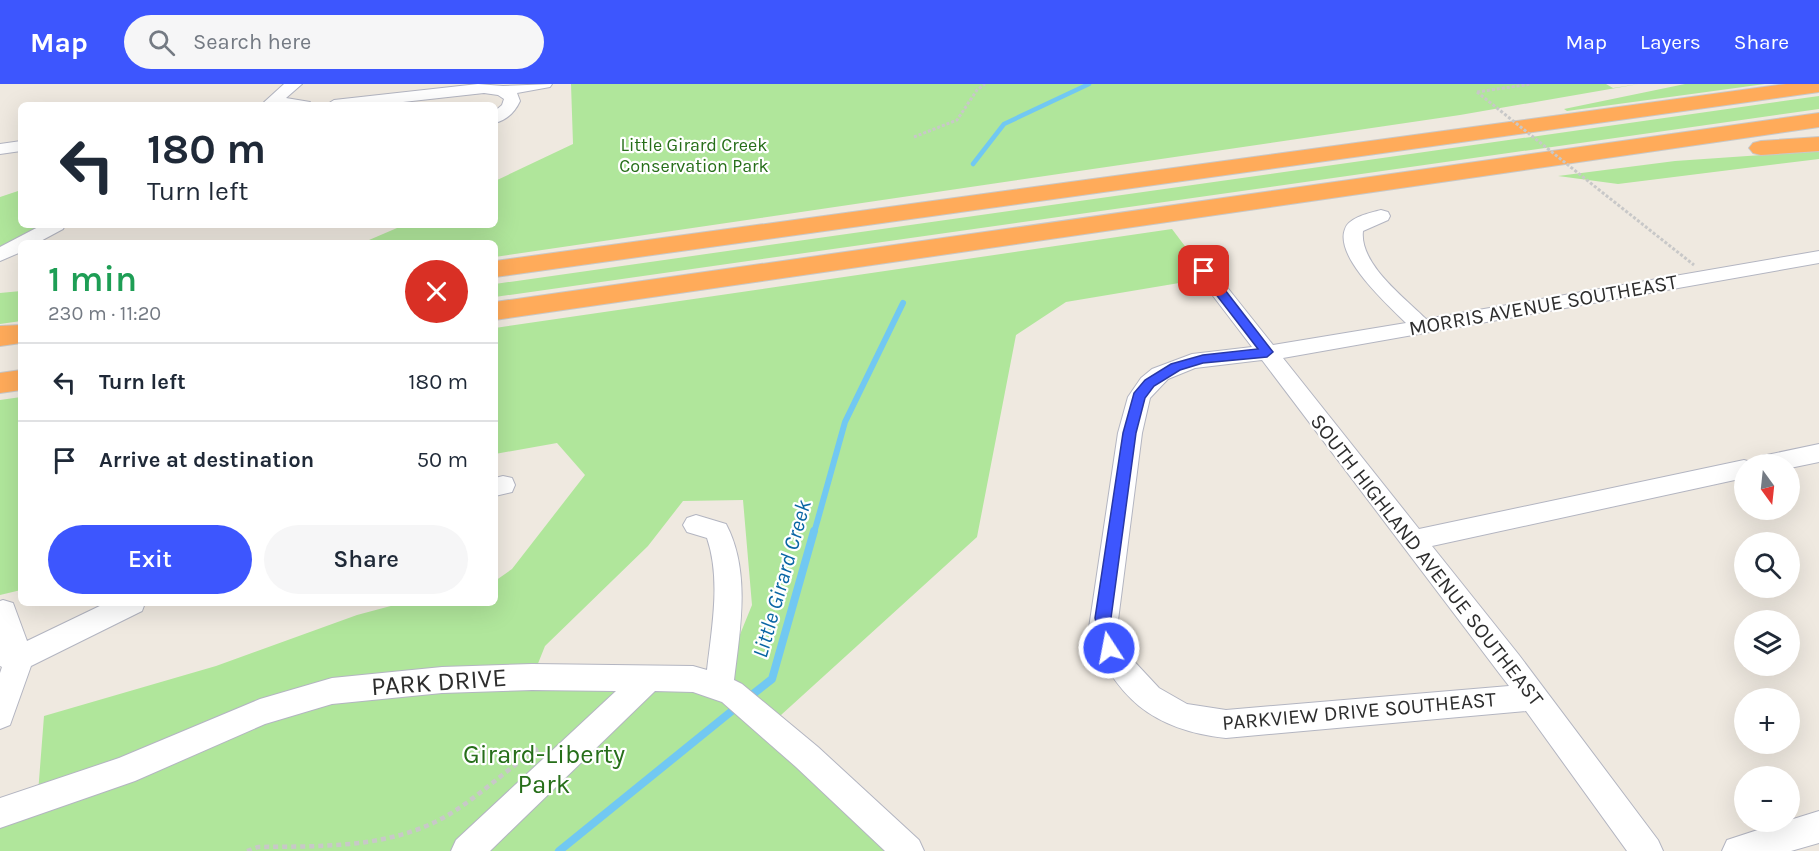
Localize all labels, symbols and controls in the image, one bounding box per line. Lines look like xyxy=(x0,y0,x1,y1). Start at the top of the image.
search box xyxy=(124,15,544,69)
text: Map xyxy=(30,26,88,59)
icon: search xyxy=(145,26,178,59)
text: Search here xyxy=(193,29,311,55)
text: Map xyxy=(1565,30,1607,54)
text: Layers xyxy=(1640,30,1701,54)
text: Share xyxy=(1734,30,1789,54)
text: 180 m xyxy=(147,124,266,174)
icon: left xyxy=(48,126,126,204)
park label: Little Girard Creek Conservation Park xyxy=(619,134,769,177)
text: Turn left xyxy=(147,175,248,207)
pin xyxy=(1178,245,1229,296)
icon: arrive xyxy=(1187,254,1220,287)
text: 1 min xyxy=(48,258,137,300)
button: close xyxy=(405,260,468,323)
street label: MORRIS AVENUE SOUTHEAST xyxy=(1407,269,1680,340)
text: 230 m · 11:20 xyxy=(48,302,161,325)
icon: left xyxy=(48,366,81,399)
text: Turn left xyxy=(99,369,186,395)
text: 180 m xyxy=(408,369,468,395)
street label: SOUTH HIGHLAND AVENUE SOUTHEAST xyxy=(1306,409,1549,711)
icon: arrive xyxy=(48,444,81,477)
text: Arrive at destination xyxy=(99,447,314,473)
text: 50 m xyxy=(417,447,468,473)
north arrow xyxy=(1734,454,1800,520)
map controls xyxy=(1734,454,1800,832)
water label: Little Girard Creek xyxy=(747,496,817,661)
button: Exit xyxy=(48,525,252,594)
button: Share xyxy=(264,525,468,594)
button: search xyxy=(1734,532,1800,598)
button: layers xyxy=(1734,610,1800,676)
position arrow xyxy=(1077,616,1141,680)
street label: PARK DRIVE xyxy=(370,662,508,702)
street label: PARKVIEW DRIVE SOUTHEAST xyxy=(1221,687,1497,735)
button: + xyxy=(1734,688,1800,754)
park label: Girard-Liberty Park xyxy=(463,739,625,800)
button: − xyxy=(1734,766,1800,832)

